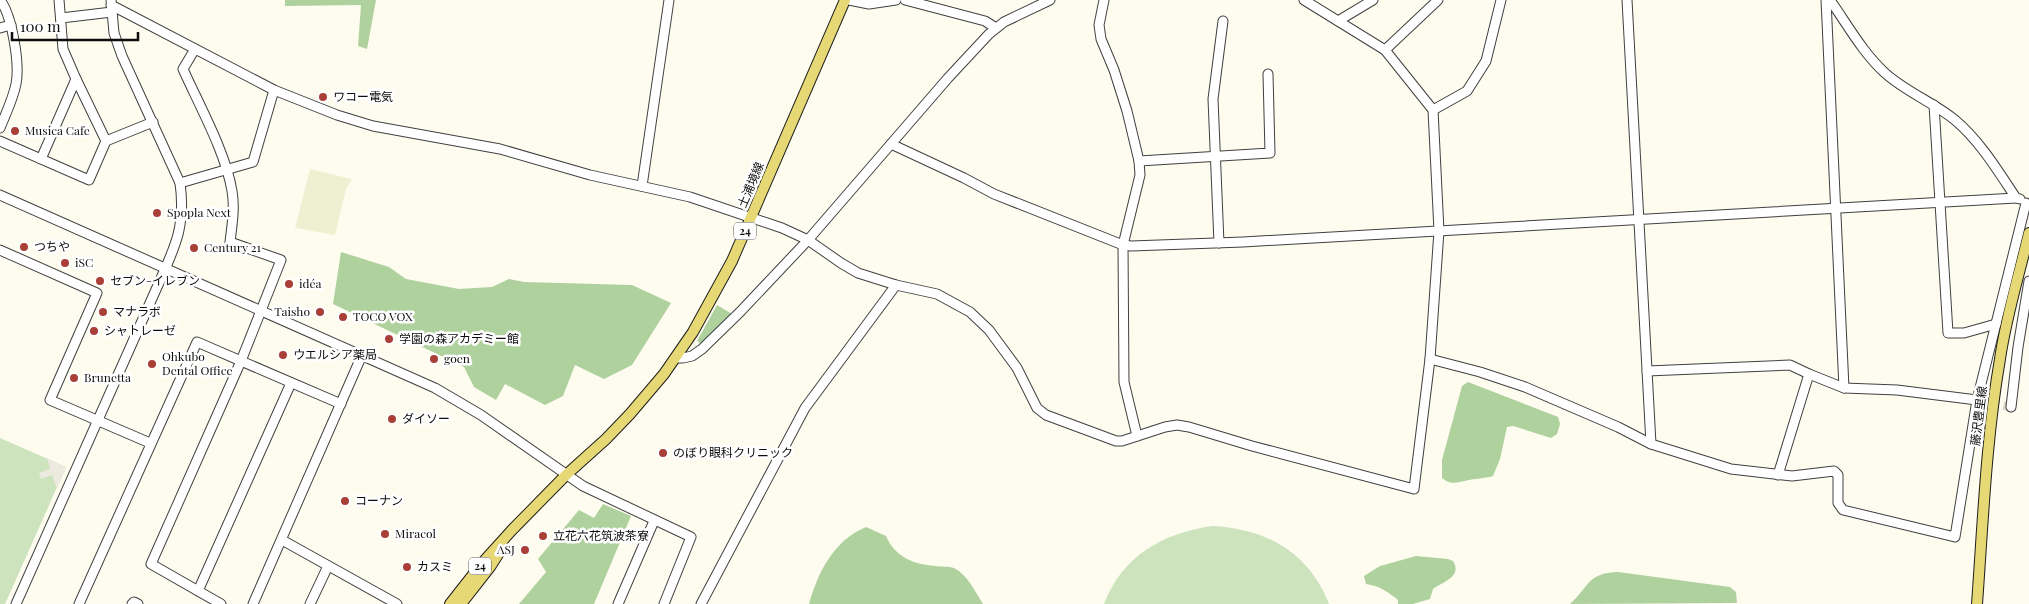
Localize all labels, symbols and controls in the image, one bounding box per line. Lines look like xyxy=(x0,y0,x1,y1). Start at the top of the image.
scale bar xyxy=(12,10,139,42)
text: 100 m xyxy=(20,16,61,36)
place label: ワコー電気 xyxy=(333,88,393,104)
marker: ワコー電気 xyxy=(317,91,329,103)
place label: Musica Cafe xyxy=(25,122,90,138)
marker: Musica Cafe xyxy=(9,125,21,137)
street label: 土浦境線 xyxy=(733,159,767,210)
place label: Spopla Next xyxy=(167,204,232,220)
marker: Spopla Next xyxy=(151,207,163,219)
road number: 24 xyxy=(734,222,756,240)
place label: つちや xyxy=(34,238,70,254)
place label: Century 21 xyxy=(204,239,262,255)
marker: つちや xyxy=(18,241,30,253)
marker: Century 21 xyxy=(188,242,200,254)
place label: iSC xyxy=(75,254,93,270)
marker: iSC xyxy=(59,257,71,269)
place label: セブン-イレブン xyxy=(110,272,200,288)
marker: セブン-イレブン xyxy=(94,275,106,287)
place label: idéa xyxy=(299,275,322,291)
marker: idéa xyxy=(283,278,295,290)
place label: マナラボ xyxy=(113,303,161,319)
place label: Taisho xyxy=(274,303,310,319)
marker: マナラボ xyxy=(97,306,109,318)
marker: Taisho xyxy=(314,306,326,318)
place label: TOCO VOX xyxy=(353,308,413,324)
marker: TOCO VOX xyxy=(337,311,349,323)
place label: シャトレーゼ xyxy=(104,322,176,338)
marker: シャトレーゼ xyxy=(88,325,100,337)
place label: 学園の森アカデミー館 xyxy=(399,330,519,346)
marker: 学園の森アカデミー館 xyxy=(383,333,395,345)
place label: ウエルシア薬局 xyxy=(293,346,377,362)
place label: Ohkubo Dental Office xyxy=(162,348,233,378)
marker: ウエルシア薬局 xyxy=(277,349,289,361)
place label: goen xyxy=(444,350,470,366)
marker: goen xyxy=(428,353,440,365)
marker: Ohkubo Dental Office xyxy=(146,358,158,370)
place label: Brunetta xyxy=(84,369,131,385)
marker: Brunetta xyxy=(68,372,80,384)
street label: 藤沢豊里線 xyxy=(1966,385,1990,447)
place label: ダイソー xyxy=(402,410,450,426)
marker: ダイソー xyxy=(386,413,398,425)
place label: のぼり眼科クリニック xyxy=(673,444,793,460)
marker: のぼり眼科クリニック xyxy=(657,447,669,459)
place label: コーナン xyxy=(355,492,403,508)
marker: コーナン xyxy=(339,495,351,507)
place label: Miracol xyxy=(395,525,437,541)
place label: 立花六花筑波茶寮 xyxy=(553,527,649,543)
marker: Miracol xyxy=(379,528,391,540)
marker: 立花六花筑波茶寮 xyxy=(537,530,549,542)
place label: ASJ xyxy=(496,541,515,557)
marker: ASJ xyxy=(519,544,531,556)
place label: カスミ xyxy=(417,558,453,574)
road number: 24 xyxy=(469,558,491,574)
marker: カスミ xyxy=(401,561,413,573)

